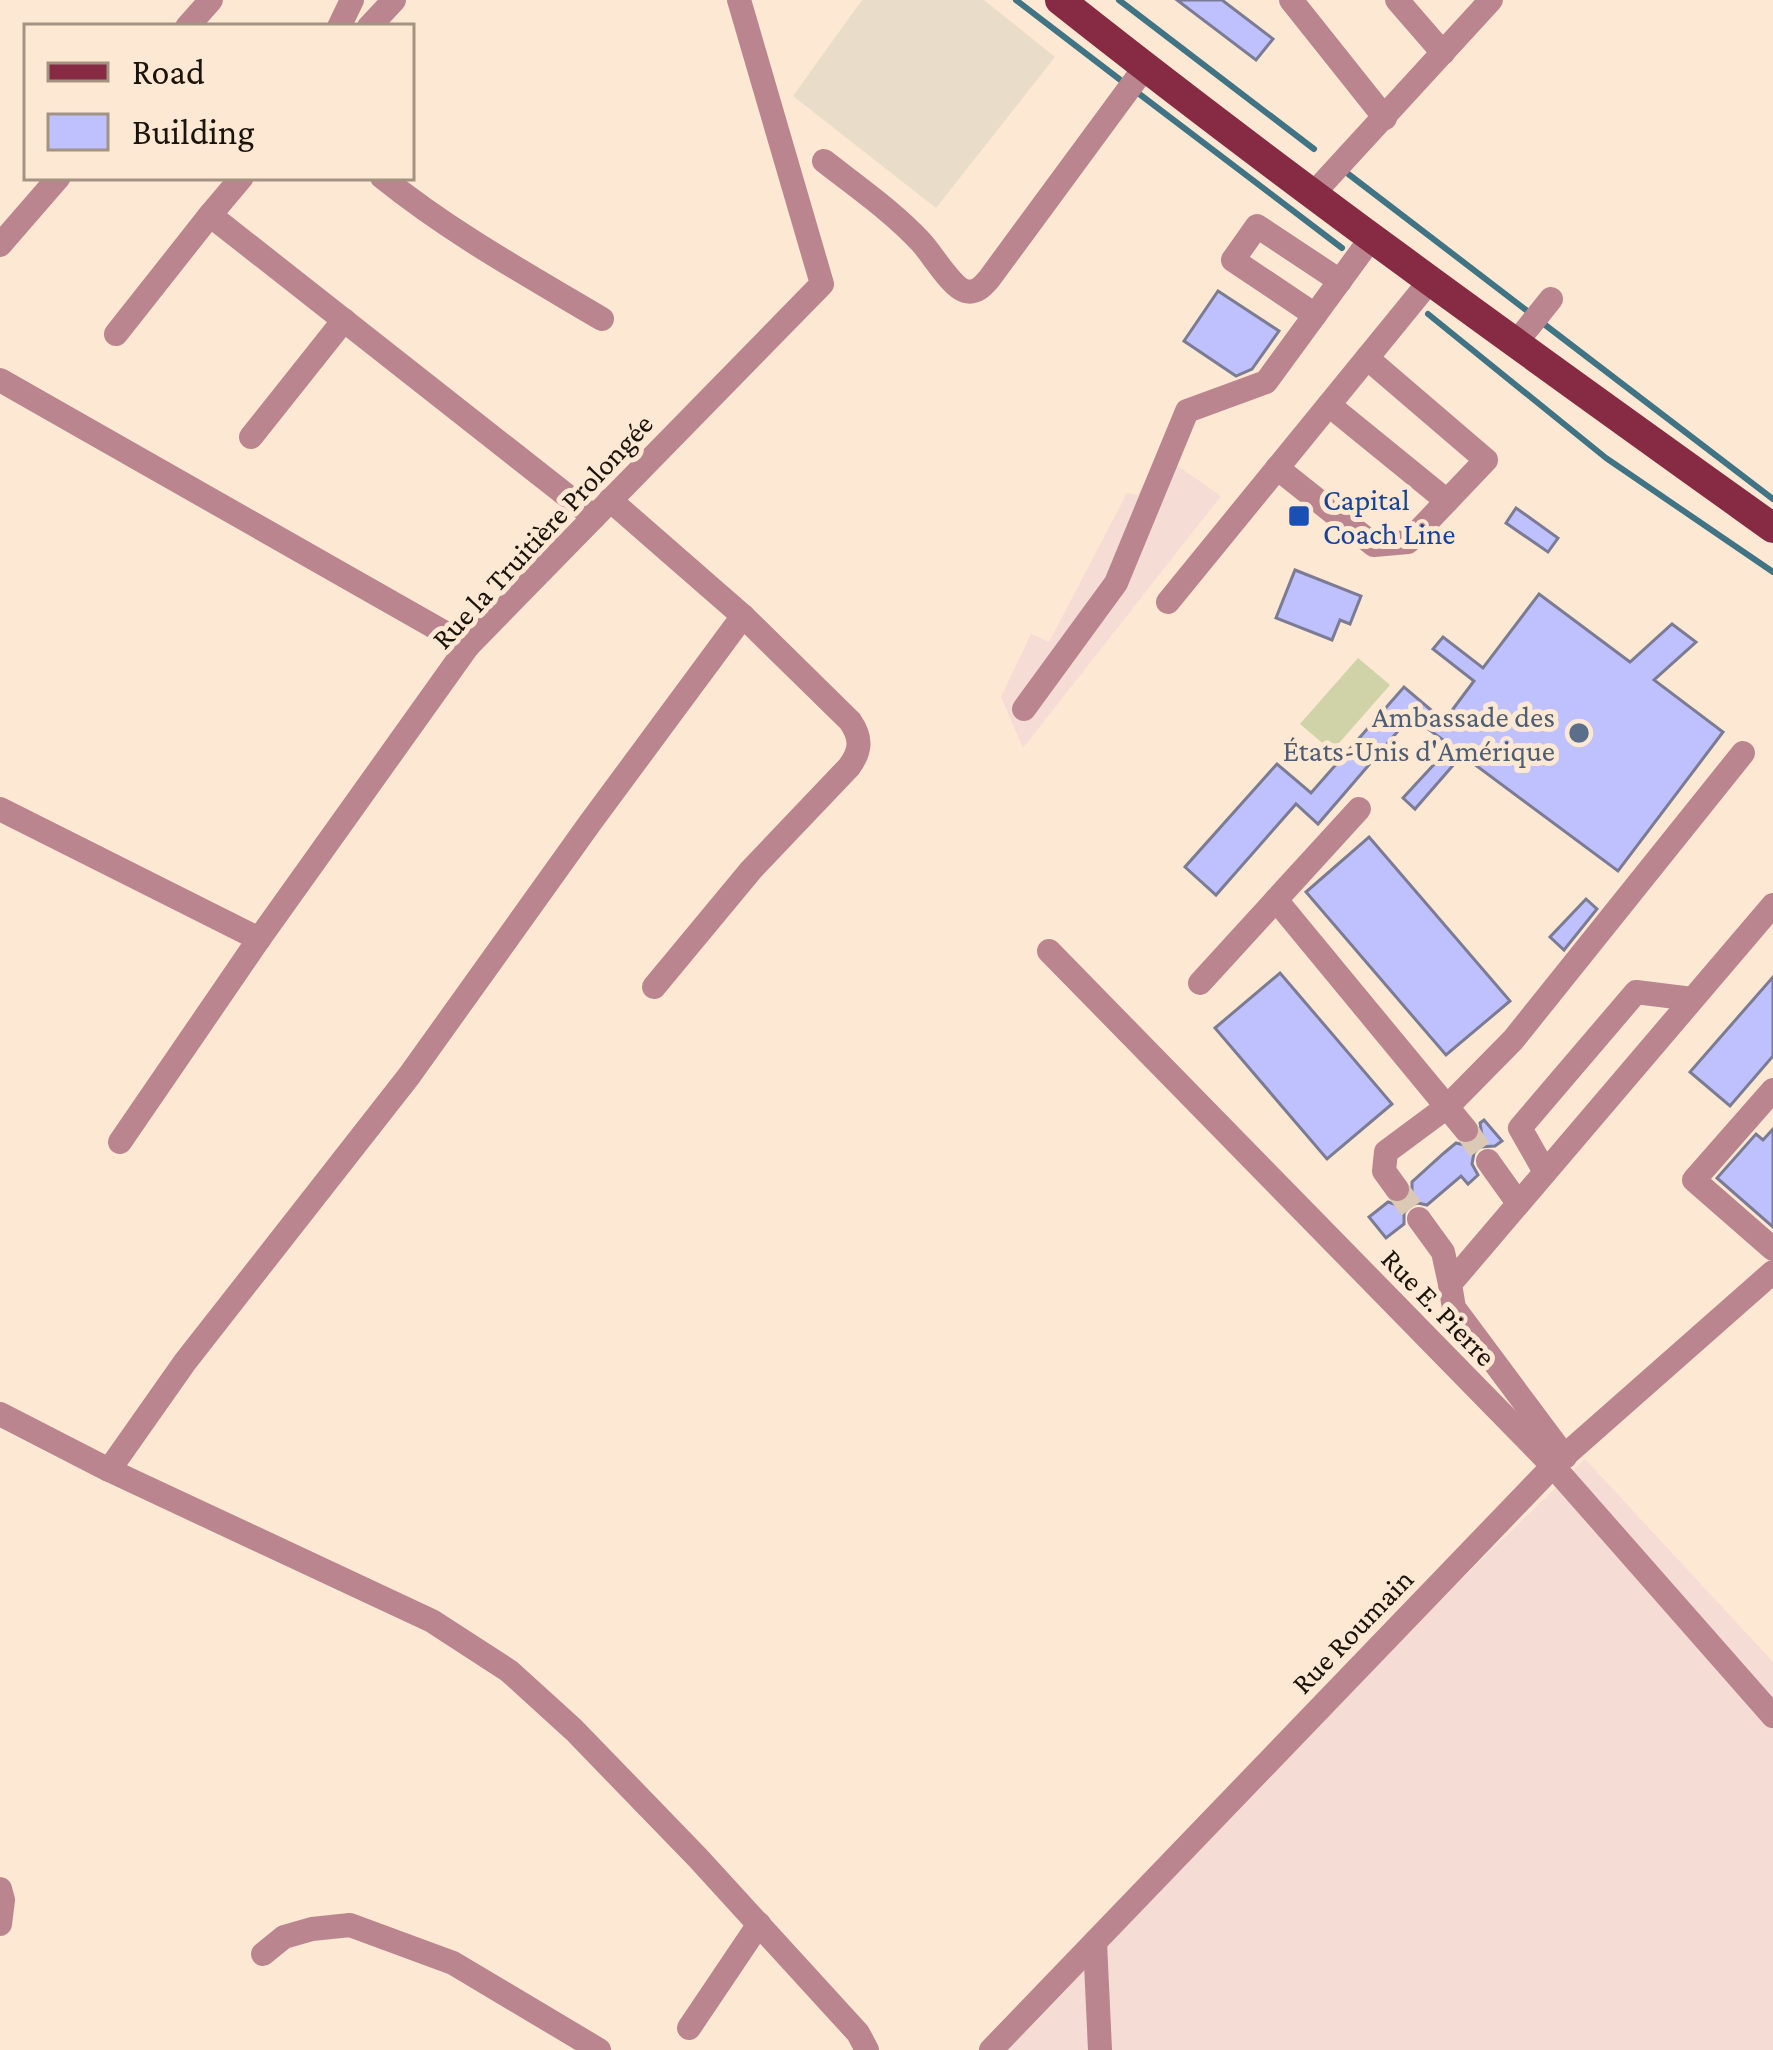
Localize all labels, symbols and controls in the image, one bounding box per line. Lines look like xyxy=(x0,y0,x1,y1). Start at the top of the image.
legend xyxy=(24,24,414,180)
text: Road xyxy=(132,52,205,92)
text: Building xyxy=(132,112,255,152)
street label: Rue la Truitière Prolongée xyxy=(425,407,660,656)
place label: Capital Coach Line xyxy=(1323,483,1455,550)
marker: Capital Coach Line xyxy=(1286,503,1312,529)
place label: Ambassade des États-Unis d'Amérique xyxy=(1283,700,1555,768)
marker: Ambassade des États-Unis d'Amérique xyxy=(1566,720,1592,746)
street label: Rue E. Pierre xyxy=(1375,1242,1503,1372)
street label: Rue Roumain xyxy=(1285,1562,1419,1700)

